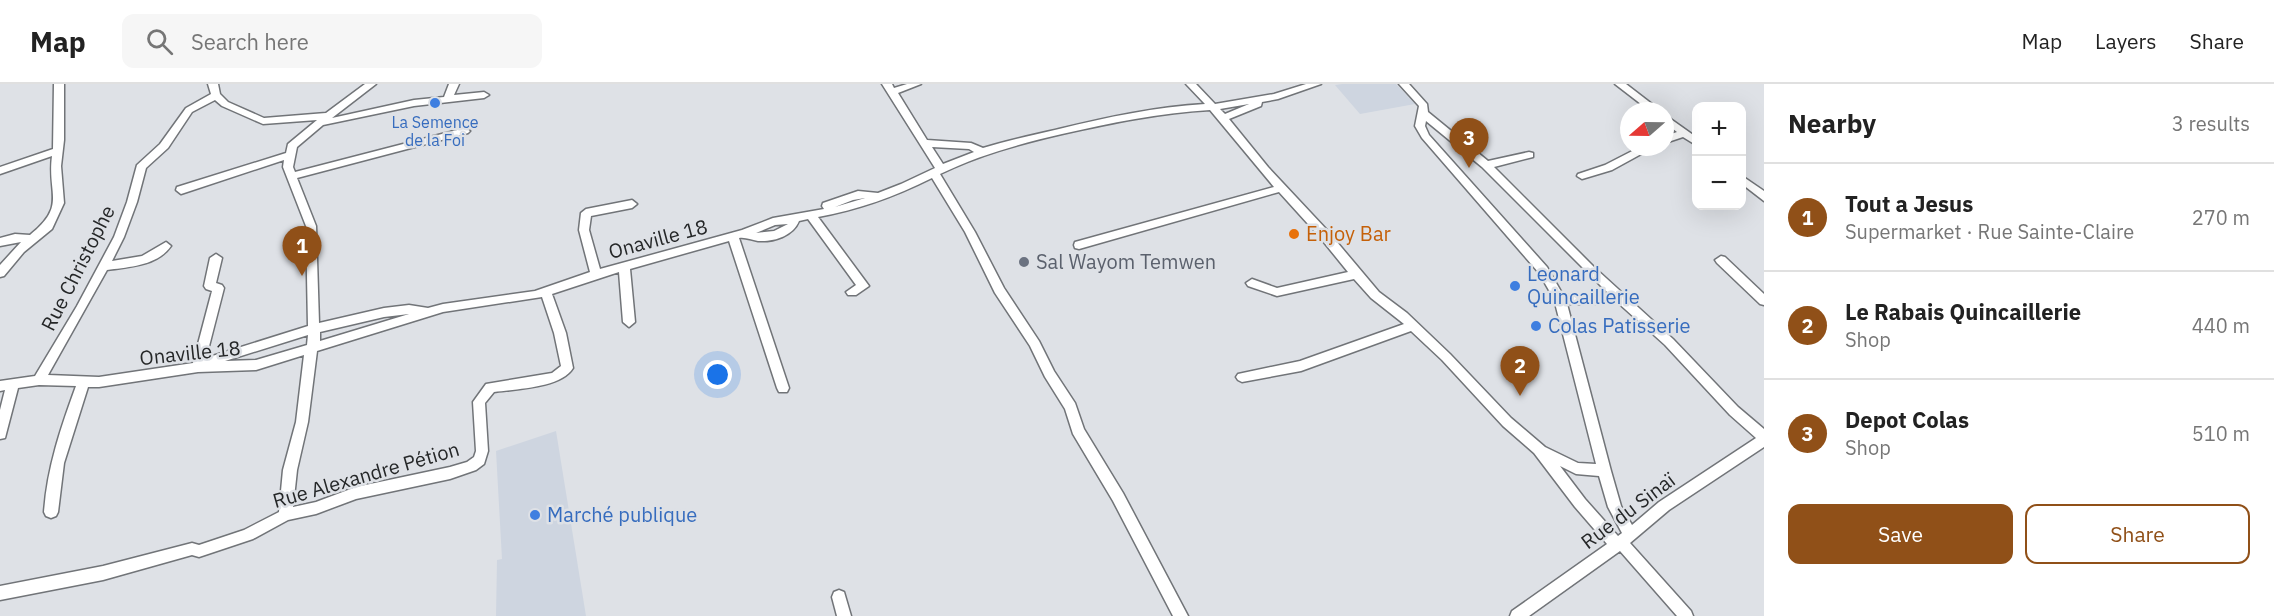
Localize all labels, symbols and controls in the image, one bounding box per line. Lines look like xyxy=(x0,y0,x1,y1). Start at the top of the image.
search box xyxy=(122,14,542,68)
text: Map xyxy=(30,23,86,60)
icon: search xyxy=(143,25,176,58)
text: Search here xyxy=(191,27,309,56)
text: Map xyxy=(2022,27,2062,55)
text: Layers xyxy=(2095,27,2157,55)
text: Share xyxy=(2190,27,2244,55)
marker: La Semence de la Foi xyxy=(428,96,442,110)
north arrow xyxy=(1620,102,1674,156)
map controls xyxy=(1692,102,1746,210)
button: + xyxy=(1692,102,1746,156)
text: Nearby xyxy=(1788,106,1876,140)
text: 3 results xyxy=(2172,110,2250,137)
place label: La Semence de la Foi xyxy=(392,112,479,150)
pin: 3 xyxy=(1450,118,1488,168)
button: − xyxy=(1692,156,1746,210)
text: Tout a Jesus xyxy=(1845,189,1973,218)
street label: Rue Christophe xyxy=(34,200,121,335)
text: 1 xyxy=(1802,204,1814,231)
text: 270 m xyxy=(2192,204,2250,231)
street label: Onaville 18 xyxy=(605,212,710,265)
text: Supermarket · Rue Sainte-Claire xyxy=(1845,218,2134,245)
place label: Enjoy Bar xyxy=(1306,220,1391,247)
pin: 1 xyxy=(282,226,322,276)
marker: Enjoy Bar xyxy=(1287,227,1301,241)
place label: Sal Wayom Temwen xyxy=(1036,248,1216,275)
marker: Sal Wayom Temwen xyxy=(1017,255,1031,269)
place label: Leonard Quincaillerie xyxy=(1527,260,1640,310)
marker: Leonard Quincaillerie xyxy=(1508,279,1522,293)
text: Le Rabais Quincaillerie xyxy=(1845,297,2081,326)
place label: Colas Patisserie xyxy=(1548,312,1690,339)
text: 2 xyxy=(1802,312,1814,339)
text: 440 m xyxy=(2192,312,2250,339)
marker: Colas Patisserie xyxy=(1529,319,1543,333)
text: Shop xyxy=(1845,326,1891,353)
street label: Onaville 18 xyxy=(138,334,242,371)
pin: 2 xyxy=(1500,346,1540,396)
your location xyxy=(703,360,732,389)
text: Depot Colas xyxy=(1845,405,1969,434)
text: 3 xyxy=(1802,420,1814,447)
text: 510 m xyxy=(2192,420,2250,447)
text: Shop xyxy=(1845,434,1891,461)
street label: Rue Alexandre Pétion xyxy=(269,435,462,514)
street label: Rue du Sinaï xyxy=(1575,466,1681,555)
place label: Marché publique xyxy=(547,501,697,528)
button: Save xyxy=(1788,504,2013,564)
button: Share xyxy=(2025,504,2250,564)
marker: Marché publique xyxy=(528,508,542,522)

